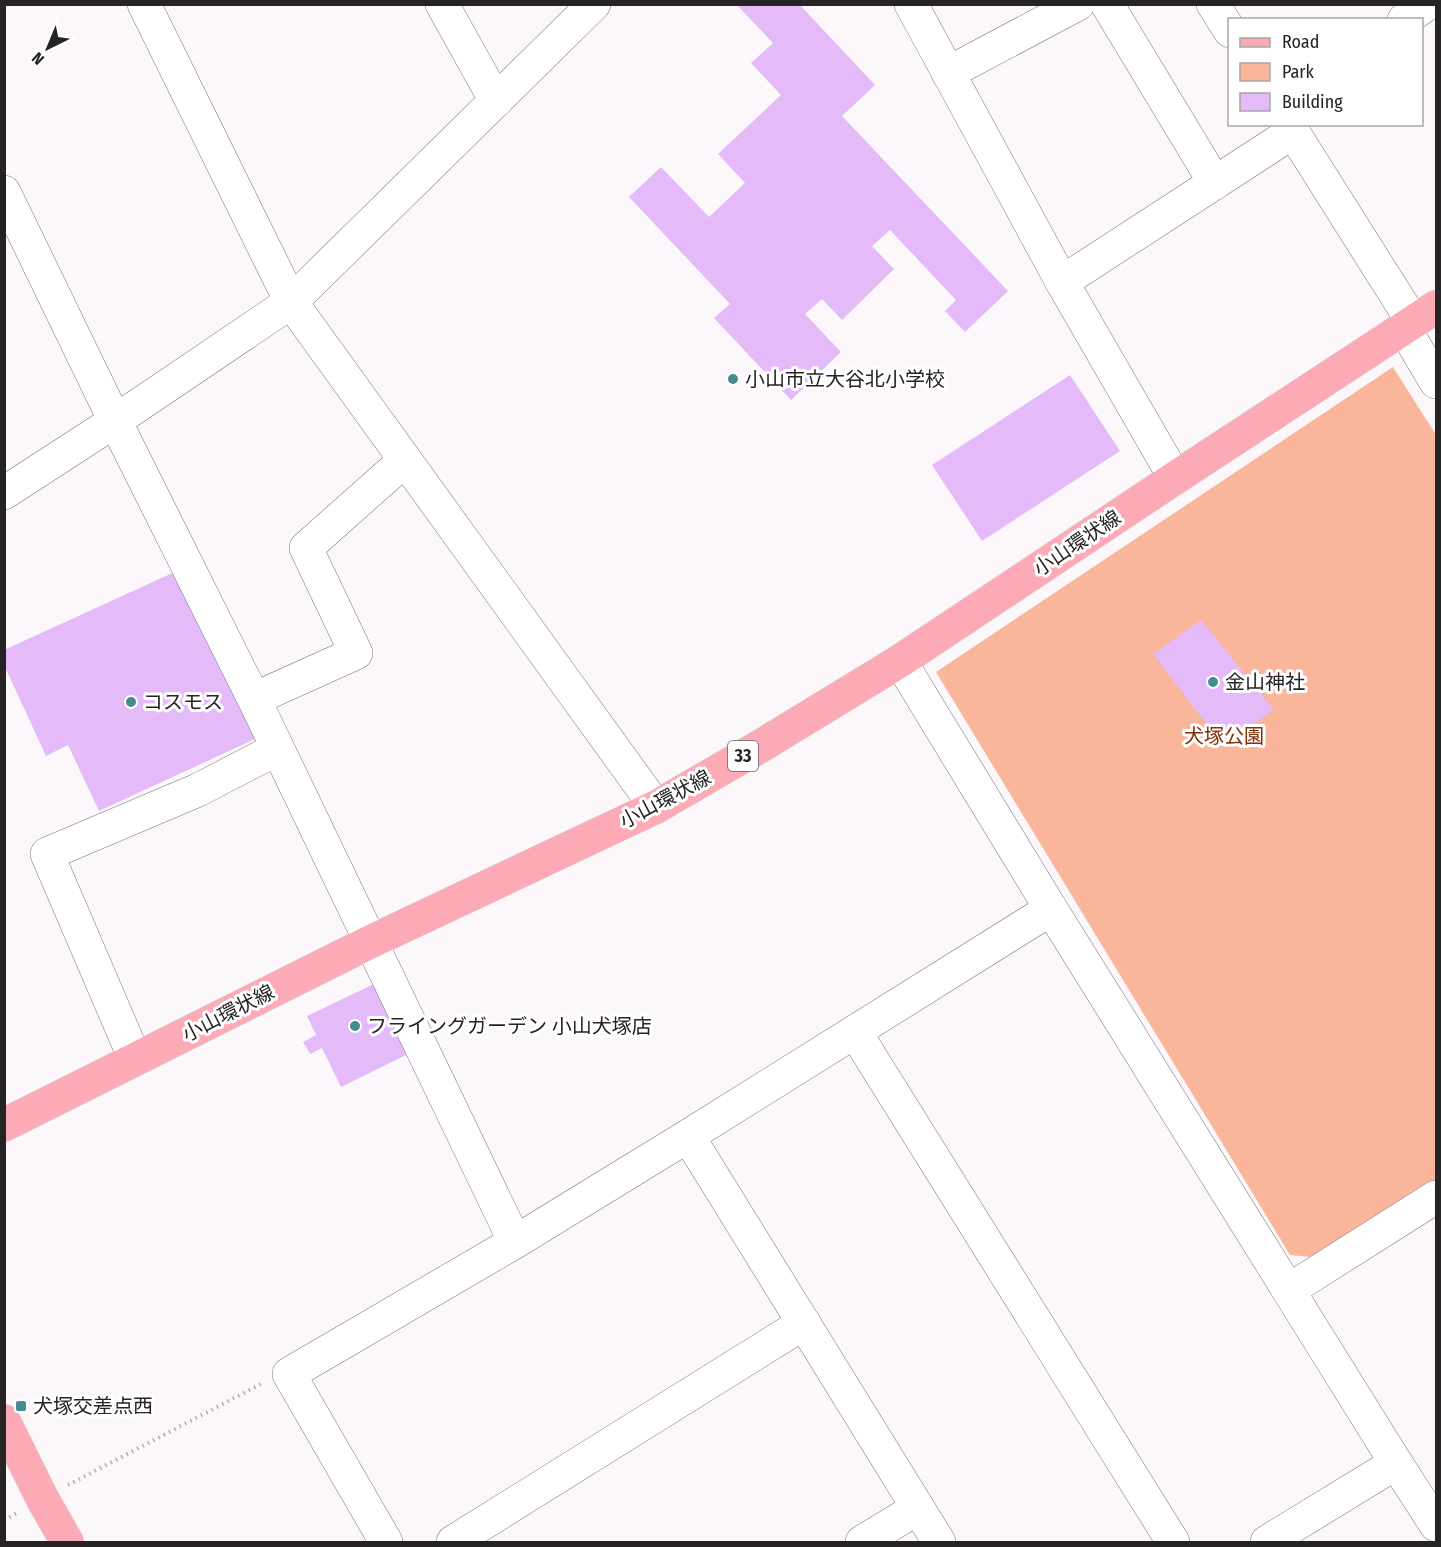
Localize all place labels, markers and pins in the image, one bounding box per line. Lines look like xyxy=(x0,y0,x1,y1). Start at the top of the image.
place label: 小山市立大谷北小学校 xyxy=(745,367,945,391)
marker: 小山市立大谷北小学校 xyxy=(726,372,740,386)
place label: 金山神社 xyxy=(1225,670,1305,694)
marker: 金山神社 xyxy=(1206,675,1220,689)
place label: コスモス xyxy=(143,690,223,714)
marker: コスモス xyxy=(124,695,138,709)
place label: フライングガーデン 小山犬塚店 xyxy=(367,1014,652,1038)
marker: フライングガーデン 小山犬塚店 xyxy=(348,1019,362,1033)
place label: 犬塚交差点西 xyxy=(33,1394,153,1418)
marker: 犬塚交差点西 xyxy=(14,1399,28,1413)

